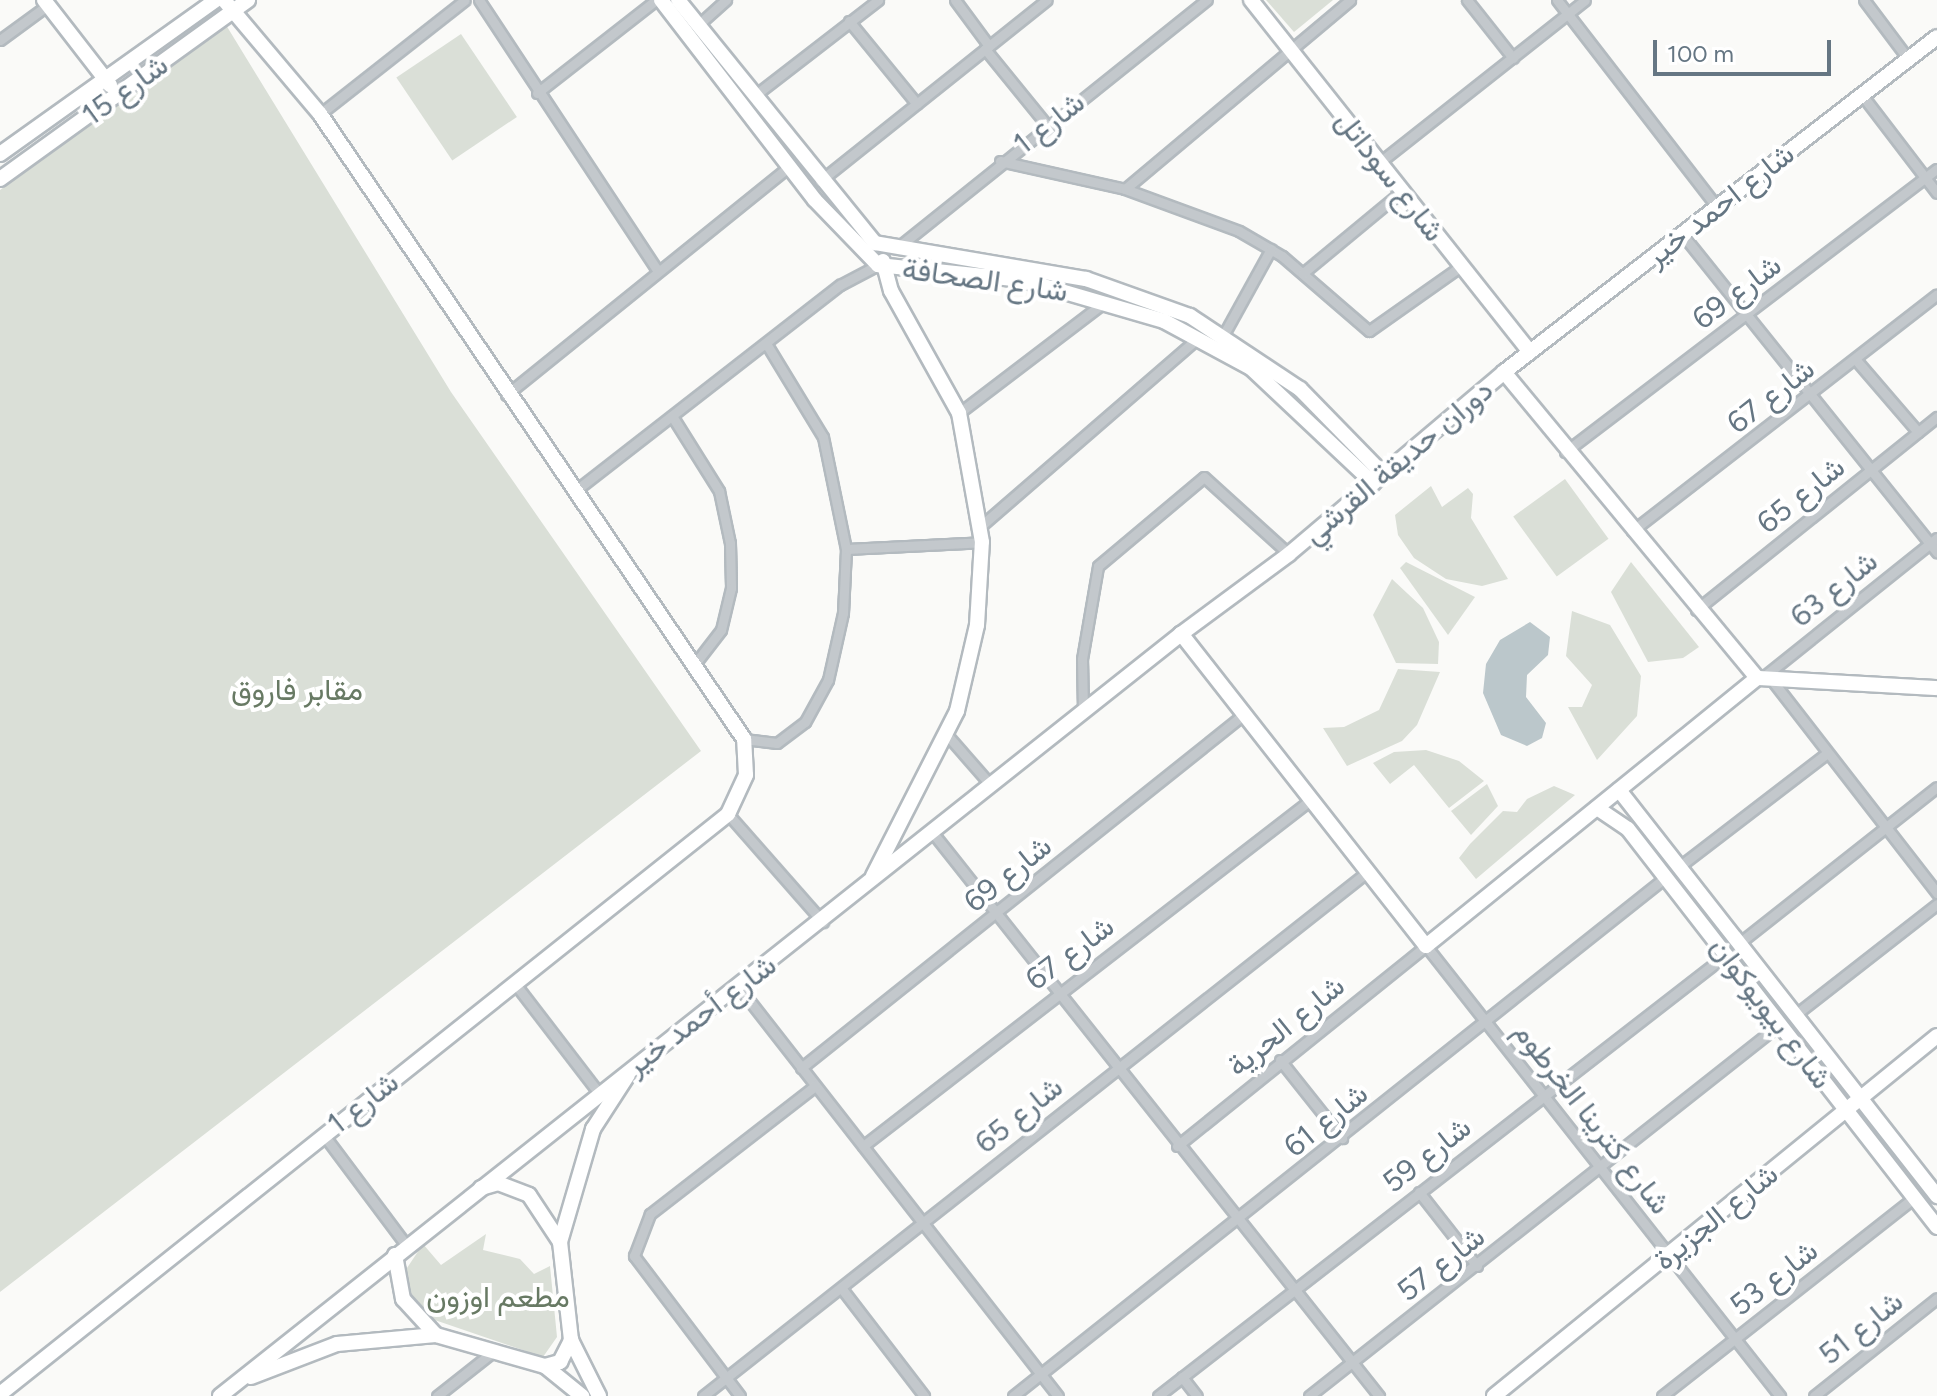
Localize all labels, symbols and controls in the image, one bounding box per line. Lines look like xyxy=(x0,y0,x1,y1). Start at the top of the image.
scale bar xyxy=(1657,24,1835,74)
text: 100 m xyxy=(1667,39,1734,68)
street label: شارع 15 xyxy=(75,47,175,133)
street label: شارع 1 xyxy=(1006,84,1092,162)
street label: شارع سوداتل xyxy=(1328,103,1452,249)
street label: شارع احمد خير xyxy=(1638,136,1802,274)
street label: شارع 69 xyxy=(1686,247,1788,337)
street label: شارع الصحافة xyxy=(900,251,1070,309)
street label: شارع 67 xyxy=(1720,351,1822,441)
street label: دوران حديقة القرشي xyxy=(1296,372,1500,552)
street label: شارع 65 xyxy=(1750,449,1852,541)
street label: شارع 63 xyxy=(1783,543,1885,635)
park label: مقابر فاروق xyxy=(231,672,363,708)
street label: شارع 69 xyxy=(957,828,1059,920)
street label: شارع 67 xyxy=(1019,908,1121,998)
street label: شارع بيويوكوان xyxy=(1702,930,1840,1096)
street label: شارع أحمد خير xyxy=(619,947,783,1083)
street label: شارع الحرية xyxy=(1220,968,1352,1084)
street label: شارع كترينا الخرطوم xyxy=(1506,1015,1678,1221)
street label: شارع 1 xyxy=(320,1064,406,1142)
street label: شارع 65 xyxy=(968,1069,1070,1161)
street label: شارع 61 xyxy=(1277,1075,1375,1165)
street label: شارع 59 xyxy=(1376,1109,1478,1201)
street label: شارع الجزيرة xyxy=(1647,1156,1785,1278)
street label: شارع 57 xyxy=(1390,1219,1492,1309)
street label: شارع 53 xyxy=(1723,1233,1825,1323)
park label: مطعم اوزون xyxy=(426,1279,570,1315)
street label: شارع 51 xyxy=(1812,1283,1910,1373)

